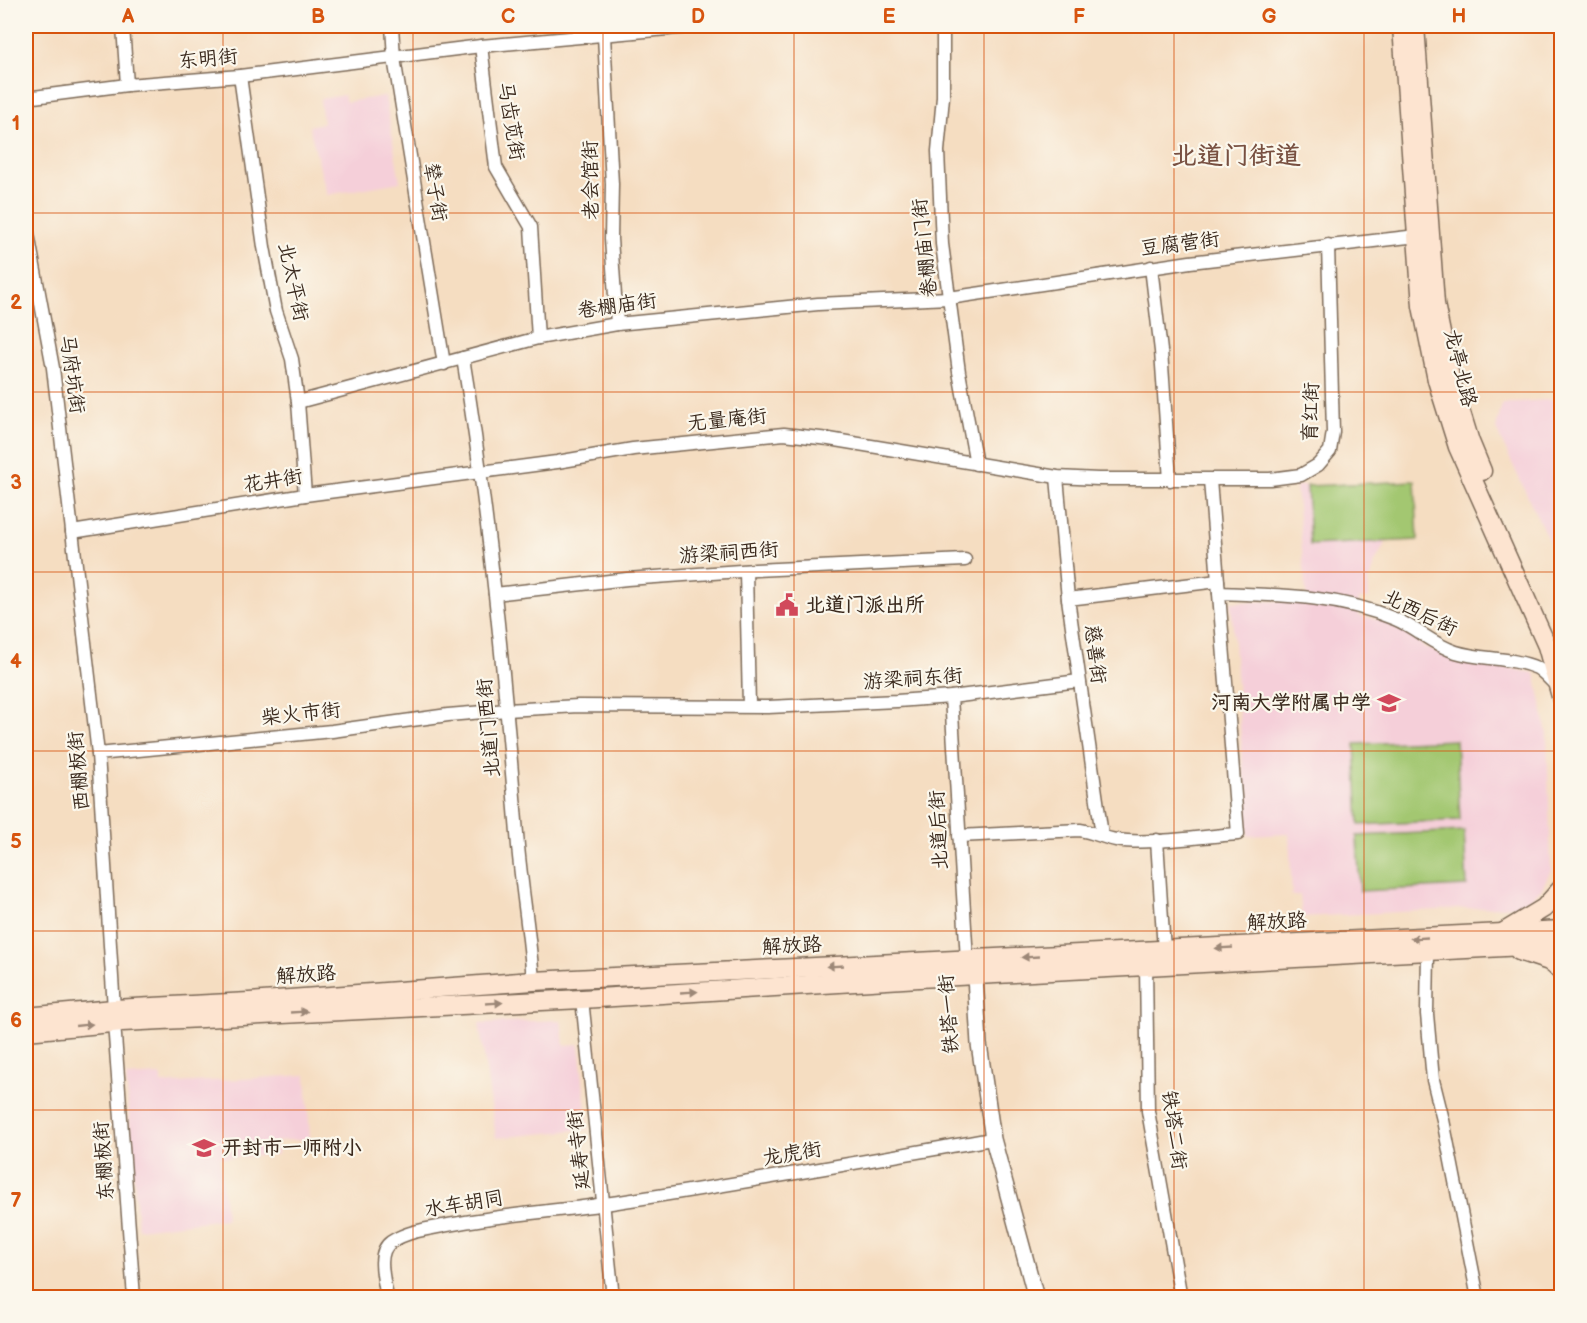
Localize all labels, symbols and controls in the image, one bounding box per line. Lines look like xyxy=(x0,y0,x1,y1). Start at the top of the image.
text: A xyxy=(121,5,135,29)
text: B xyxy=(311,5,325,29)
text: C xyxy=(501,5,515,29)
text: D xyxy=(691,5,705,29)
text: E xyxy=(883,5,896,29)
text: F xyxy=(1073,5,1085,29)
text: G xyxy=(1262,5,1277,29)
text: H xyxy=(1452,5,1466,29)
street label: 东明街 xyxy=(177,44,239,74)
street label: 马齿苋街 xyxy=(493,80,529,162)
text: 1 xyxy=(12,112,20,136)
street label: 老会馆街 xyxy=(578,140,604,220)
district label: 北道门街道 xyxy=(1171,141,1301,172)
street label: 辇子街 xyxy=(418,160,452,224)
street label: 卷棚庙门街 xyxy=(908,197,942,299)
street label: 豆腐营街 xyxy=(1139,227,1221,261)
street label: 北太平街 xyxy=(273,240,313,324)
street label: 卷棚庙街 xyxy=(576,289,658,323)
text: 2 xyxy=(10,291,22,315)
street label: 龙亭北路 xyxy=(1439,326,1482,411)
street label: 马府坑街 xyxy=(55,333,89,415)
street label: 育红街 xyxy=(1298,382,1324,442)
street label: 无量庵街 xyxy=(686,404,768,436)
street label: 花井街 xyxy=(241,464,305,498)
text: 3 xyxy=(10,471,22,495)
street label: 游梁祠西街 xyxy=(678,538,780,568)
street label: 北西后街 xyxy=(1379,585,1461,641)
public building icon: 北道门派出所 xyxy=(774,592,800,618)
place label: 北道门派出所 xyxy=(805,593,925,617)
street label: 慈善街 xyxy=(1079,623,1111,685)
text: 4 xyxy=(10,650,22,674)
street label: 游梁祠东街 xyxy=(862,664,964,694)
street label: 北道门西街 xyxy=(473,677,505,779)
school or university icon: 河南大学附属中学 xyxy=(1376,690,1402,716)
place label: 河南大学附属中学 xyxy=(1211,691,1371,715)
street label: 柴火市街 xyxy=(260,698,342,730)
street label: 西棚板街 xyxy=(64,730,94,812)
street label: 北道后街 xyxy=(925,789,953,871)
text: 5 xyxy=(10,830,22,854)
street label: 解放路 xyxy=(1246,908,1309,936)
street label: 解放路 xyxy=(761,932,824,960)
one-way arrow xyxy=(1410,933,1429,942)
one-way arrow xyxy=(1215,943,1234,952)
one-way arrow xyxy=(1020,952,1039,961)
street label: 解放路 xyxy=(275,961,338,989)
one-way arrow xyxy=(825,962,844,971)
street label: 铁塔一街 xyxy=(934,973,964,1055)
one-way arrow xyxy=(679,987,698,997)
one-way arrow xyxy=(485,998,504,1007)
one-way arrow xyxy=(290,1008,309,1017)
text: 6 xyxy=(10,1009,22,1033)
one-way arrow xyxy=(74,1020,93,1030)
street label: 铁塔二街 xyxy=(1157,1089,1191,1171)
street label: 延寿寺街 xyxy=(563,1109,595,1191)
street label: 东棚板街 xyxy=(89,1120,119,1202)
school or university icon: 开封市一师附小 xyxy=(191,1135,217,1161)
place label: 开封市一师附小 xyxy=(222,1136,362,1160)
street label: 龙虎街 xyxy=(760,1137,824,1171)
street label: 水车胡同 xyxy=(423,1186,505,1222)
text: 7 xyxy=(10,1189,22,1213)

